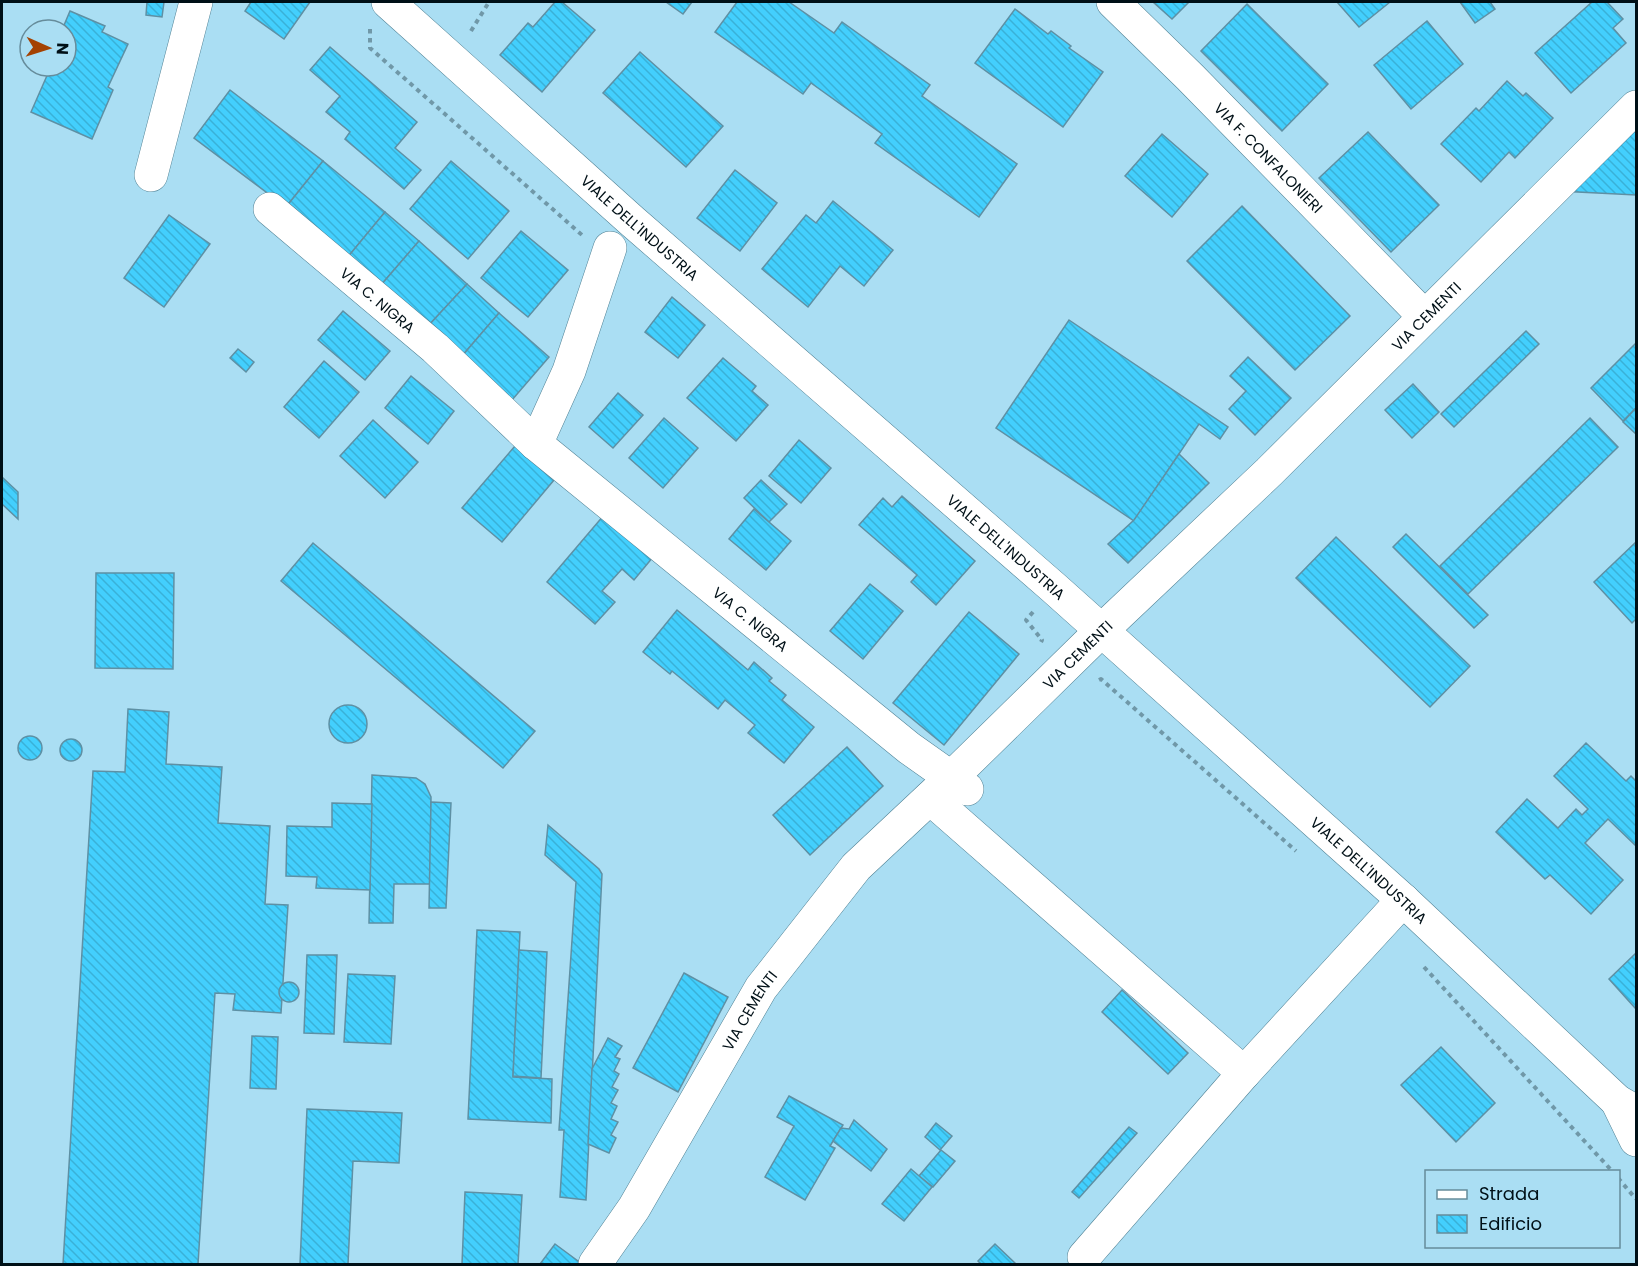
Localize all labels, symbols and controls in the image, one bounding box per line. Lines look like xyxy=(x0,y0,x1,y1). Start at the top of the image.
north arrow xyxy=(18,18,78,78)
text: N xyxy=(51,42,74,55)
street label: VIA F. CONFALONIERI xyxy=(1210,97,1328,217)
street label: VIALE DELL'INDUSTRIA xyxy=(576,170,703,285)
street label: VIA C. NIGRA xyxy=(336,262,420,337)
street label: VIA CEMENTI xyxy=(1387,277,1465,355)
street label: VIALE DELL'INDUSTRIA xyxy=(943,489,1070,604)
street label: VIA C. NIGRA xyxy=(708,582,793,656)
street label: VIA CEMENTI xyxy=(1038,615,1117,693)
street label: VIALE DELL'INDUSTRIA xyxy=(1306,812,1432,928)
street label: VIA CEMENTI xyxy=(717,966,782,1054)
legend xyxy=(1425,1170,1620,1248)
text: Strada xyxy=(1479,1181,1539,1206)
text: Edificio xyxy=(1479,1211,1542,1236)

